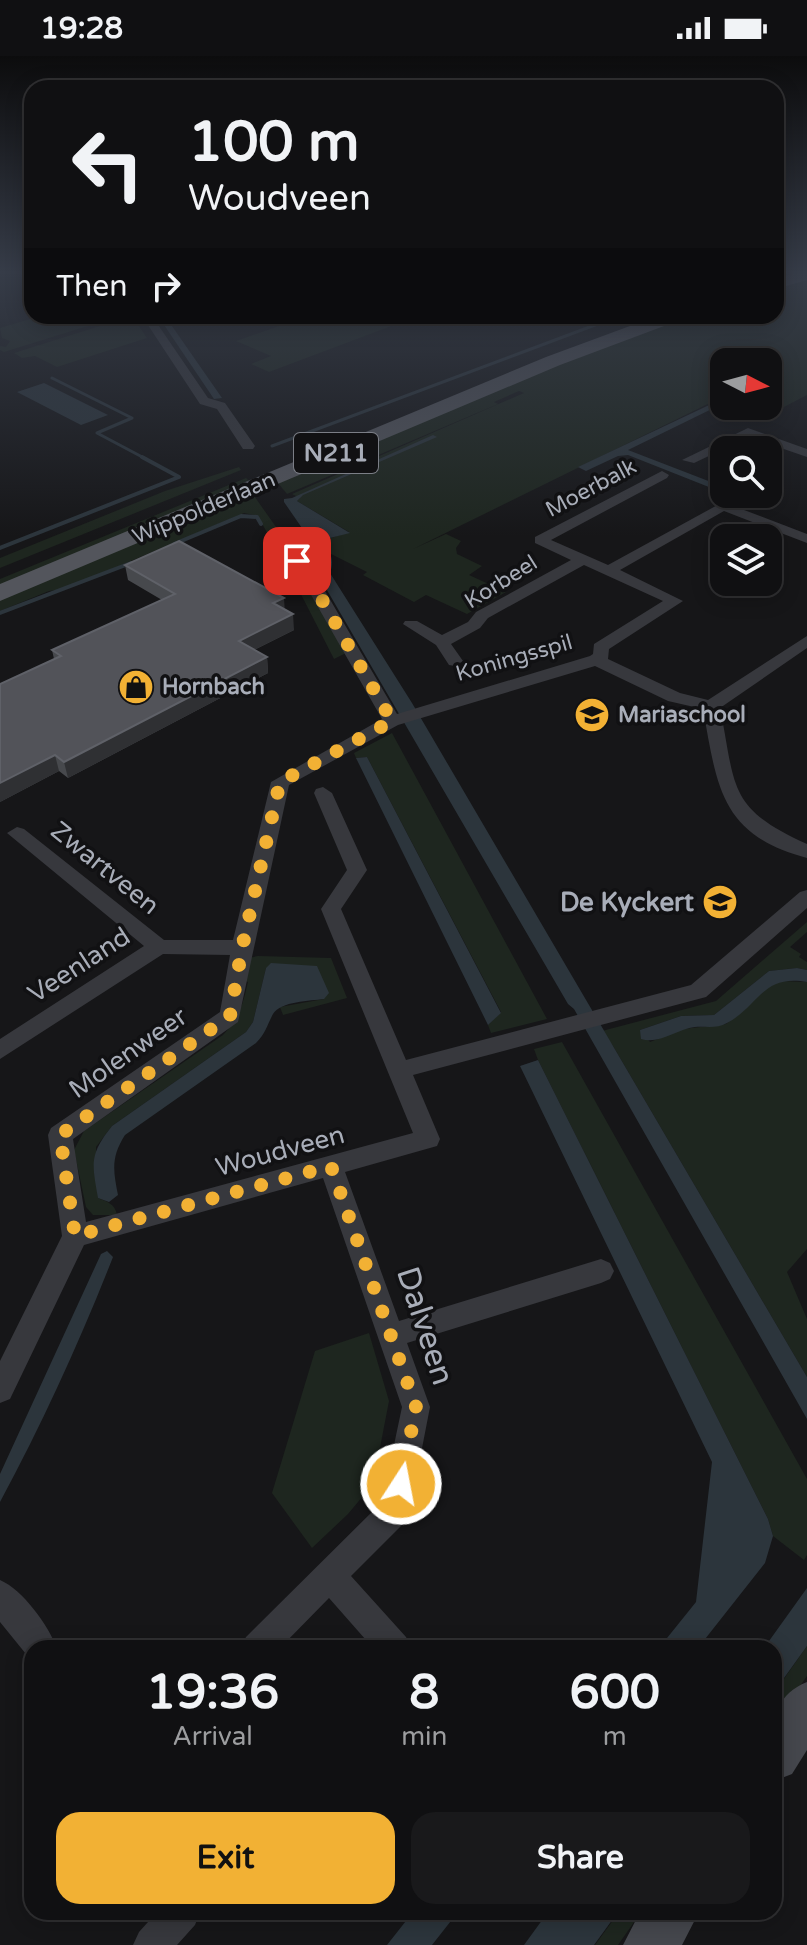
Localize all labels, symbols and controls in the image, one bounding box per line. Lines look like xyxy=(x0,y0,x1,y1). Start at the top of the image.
text: 19:28 xyxy=(40,10,123,47)
text: 100 m xyxy=(188,109,359,176)
icon: left xyxy=(56,112,160,216)
text: Woudveen xyxy=(188,177,371,220)
icon: right xyxy=(144,264,188,308)
text: Then xyxy=(56,268,128,305)
north arrow xyxy=(710,348,782,420)
map controls xyxy=(710,348,782,596)
road number: N211 xyxy=(294,433,378,473)
button: search xyxy=(710,436,782,508)
street label: Moerbalk xyxy=(541,453,641,523)
street label: Wippolderlaan xyxy=(129,466,279,550)
button: layers xyxy=(710,524,782,596)
pin xyxy=(263,527,331,595)
icon: arrive xyxy=(275,539,319,583)
street label: Korbeel xyxy=(460,550,542,614)
street label: Koningsspil xyxy=(453,629,575,687)
shop icon: Hornbach xyxy=(117,668,155,706)
place label: Hornbach xyxy=(162,674,265,700)
school or university icon: Mariaschool xyxy=(573,696,611,734)
place label: Mariaschool xyxy=(618,702,746,728)
street label: Zwartveen xyxy=(45,815,165,921)
school or university icon: De Kyckert xyxy=(701,883,739,921)
place label: De Kyckert xyxy=(560,887,694,918)
street label: Veenland xyxy=(22,921,136,1009)
street label: Molenweer xyxy=(63,1001,193,1105)
street label: Woudveen xyxy=(212,1119,348,1183)
street label: Dalveen xyxy=(388,1262,462,1390)
position arrow xyxy=(359,1442,443,1526)
text: 19:36 xyxy=(146,1664,279,1722)
text: 8 xyxy=(409,1664,439,1722)
text: 600 xyxy=(569,1664,660,1722)
text: Arrival xyxy=(172,1721,253,1752)
text: min xyxy=(401,1721,447,1752)
text: m xyxy=(603,1721,627,1752)
button: Exit xyxy=(56,1812,395,1904)
button: Share xyxy=(411,1812,750,1904)

